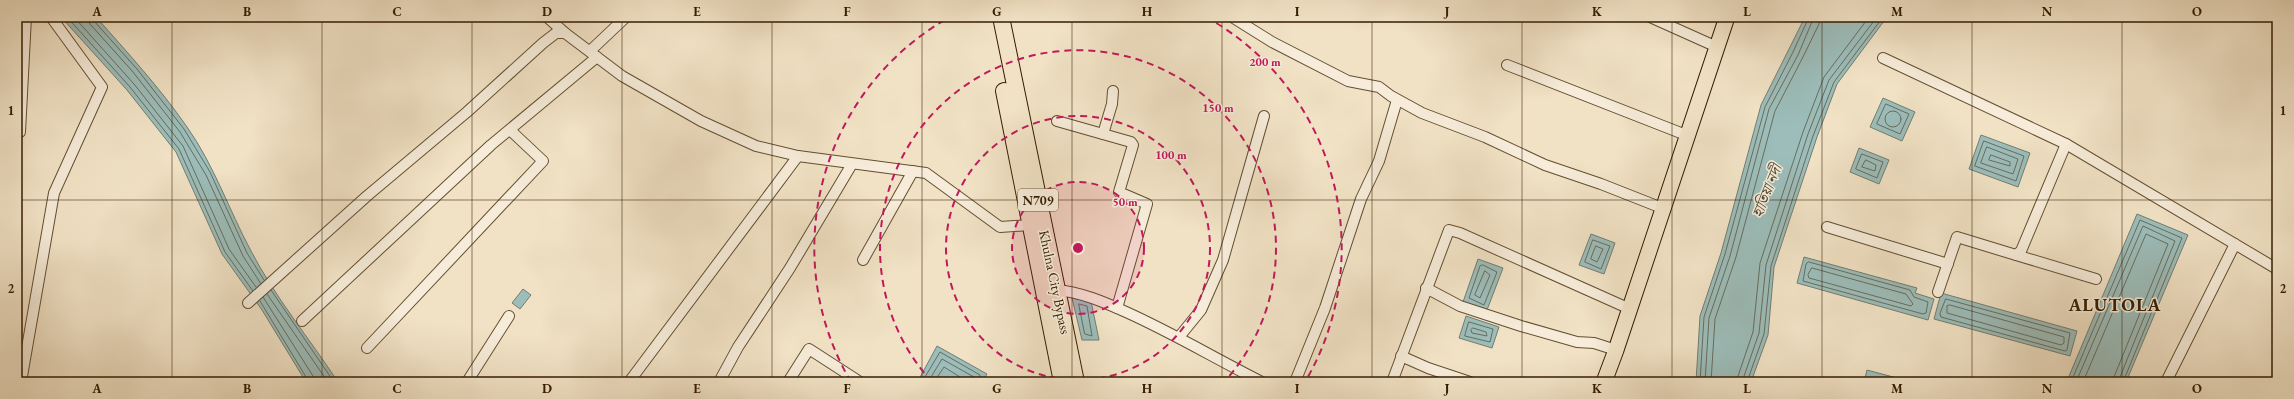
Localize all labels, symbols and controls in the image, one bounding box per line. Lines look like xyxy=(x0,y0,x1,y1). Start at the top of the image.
text: A xyxy=(91,3,102,20)
text: B xyxy=(243,3,251,20)
text: C xyxy=(392,3,402,20)
text: D xyxy=(542,3,552,20)
text: E xyxy=(693,3,701,20)
text: F xyxy=(843,3,851,20)
text: G xyxy=(992,3,1002,20)
text: H xyxy=(1142,3,1153,20)
text: I xyxy=(1295,3,1300,20)
text: J xyxy=(1443,3,1450,20)
text: K xyxy=(1592,3,1603,20)
text: L xyxy=(1743,3,1751,20)
text: M xyxy=(1891,3,1903,20)
text: N xyxy=(2042,3,2053,20)
text: O xyxy=(2192,3,2202,20)
text: 200 m xyxy=(1249,54,1281,70)
text: 150 m xyxy=(1202,100,1234,116)
text: 1 xyxy=(8,102,15,119)
text: 1 xyxy=(2280,102,2287,119)
text: 100 m xyxy=(1155,147,1187,163)
water label: হাতিয়া নদী xyxy=(1747,160,1786,220)
road number: N709 xyxy=(1018,189,1058,211)
text: 50 m xyxy=(1112,194,1138,210)
street label: Khulna City Bypass xyxy=(1035,228,1075,336)
centre of rings xyxy=(1071,241,1085,255)
text: 2 xyxy=(8,280,15,297)
text: 2 xyxy=(2280,280,2287,297)
district label: ALUTOLA xyxy=(2067,293,2162,316)
text: A xyxy=(91,380,102,397)
text: B xyxy=(243,380,251,397)
text: C xyxy=(392,380,402,397)
text: D xyxy=(542,380,552,397)
text: E xyxy=(693,380,701,397)
text: F xyxy=(843,380,851,397)
text: G xyxy=(992,380,1002,397)
text: H xyxy=(1142,380,1153,397)
text: I xyxy=(1295,380,1300,397)
text: J xyxy=(1443,380,1450,397)
text: K xyxy=(1592,380,1603,397)
text: L xyxy=(1743,380,1751,397)
text: M xyxy=(1891,380,1903,397)
text: N xyxy=(2042,380,2053,397)
text: O xyxy=(2192,380,2202,397)

